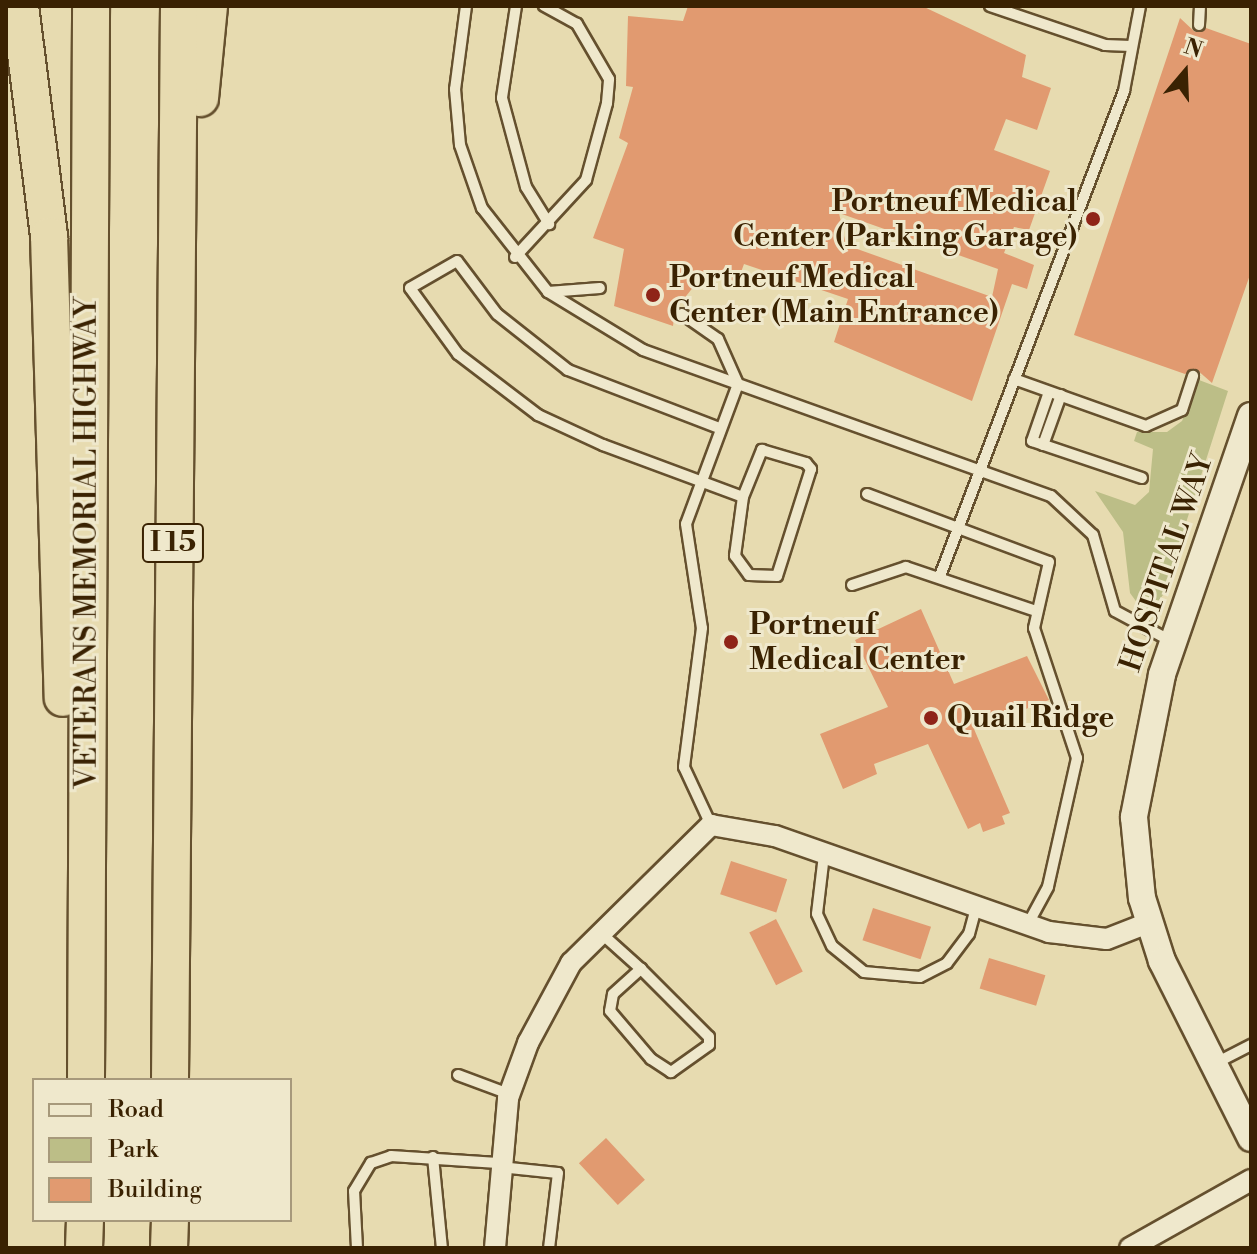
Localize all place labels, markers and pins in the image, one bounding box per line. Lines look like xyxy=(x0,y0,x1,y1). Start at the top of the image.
place label: Portneuf Medical Center (Parking Garage) xyxy=(733,184,1077,254)
marker: Portneuf Medical Center (Parking Garage) xyxy=(1084,210,1102,228)
place label: Portneuf Medical Center (Main Entrance) xyxy=(669,260,998,330)
marker: Portneuf Medical Center (Main Entrance) xyxy=(644,286,662,304)
place label: Portneuf Medical Center xyxy=(749,607,966,678)
marker: Portneuf Medical Center xyxy=(720,631,742,653)
place label: Quail Ridge xyxy=(947,700,1114,736)
marker: Quail Ridge xyxy=(922,709,940,727)

